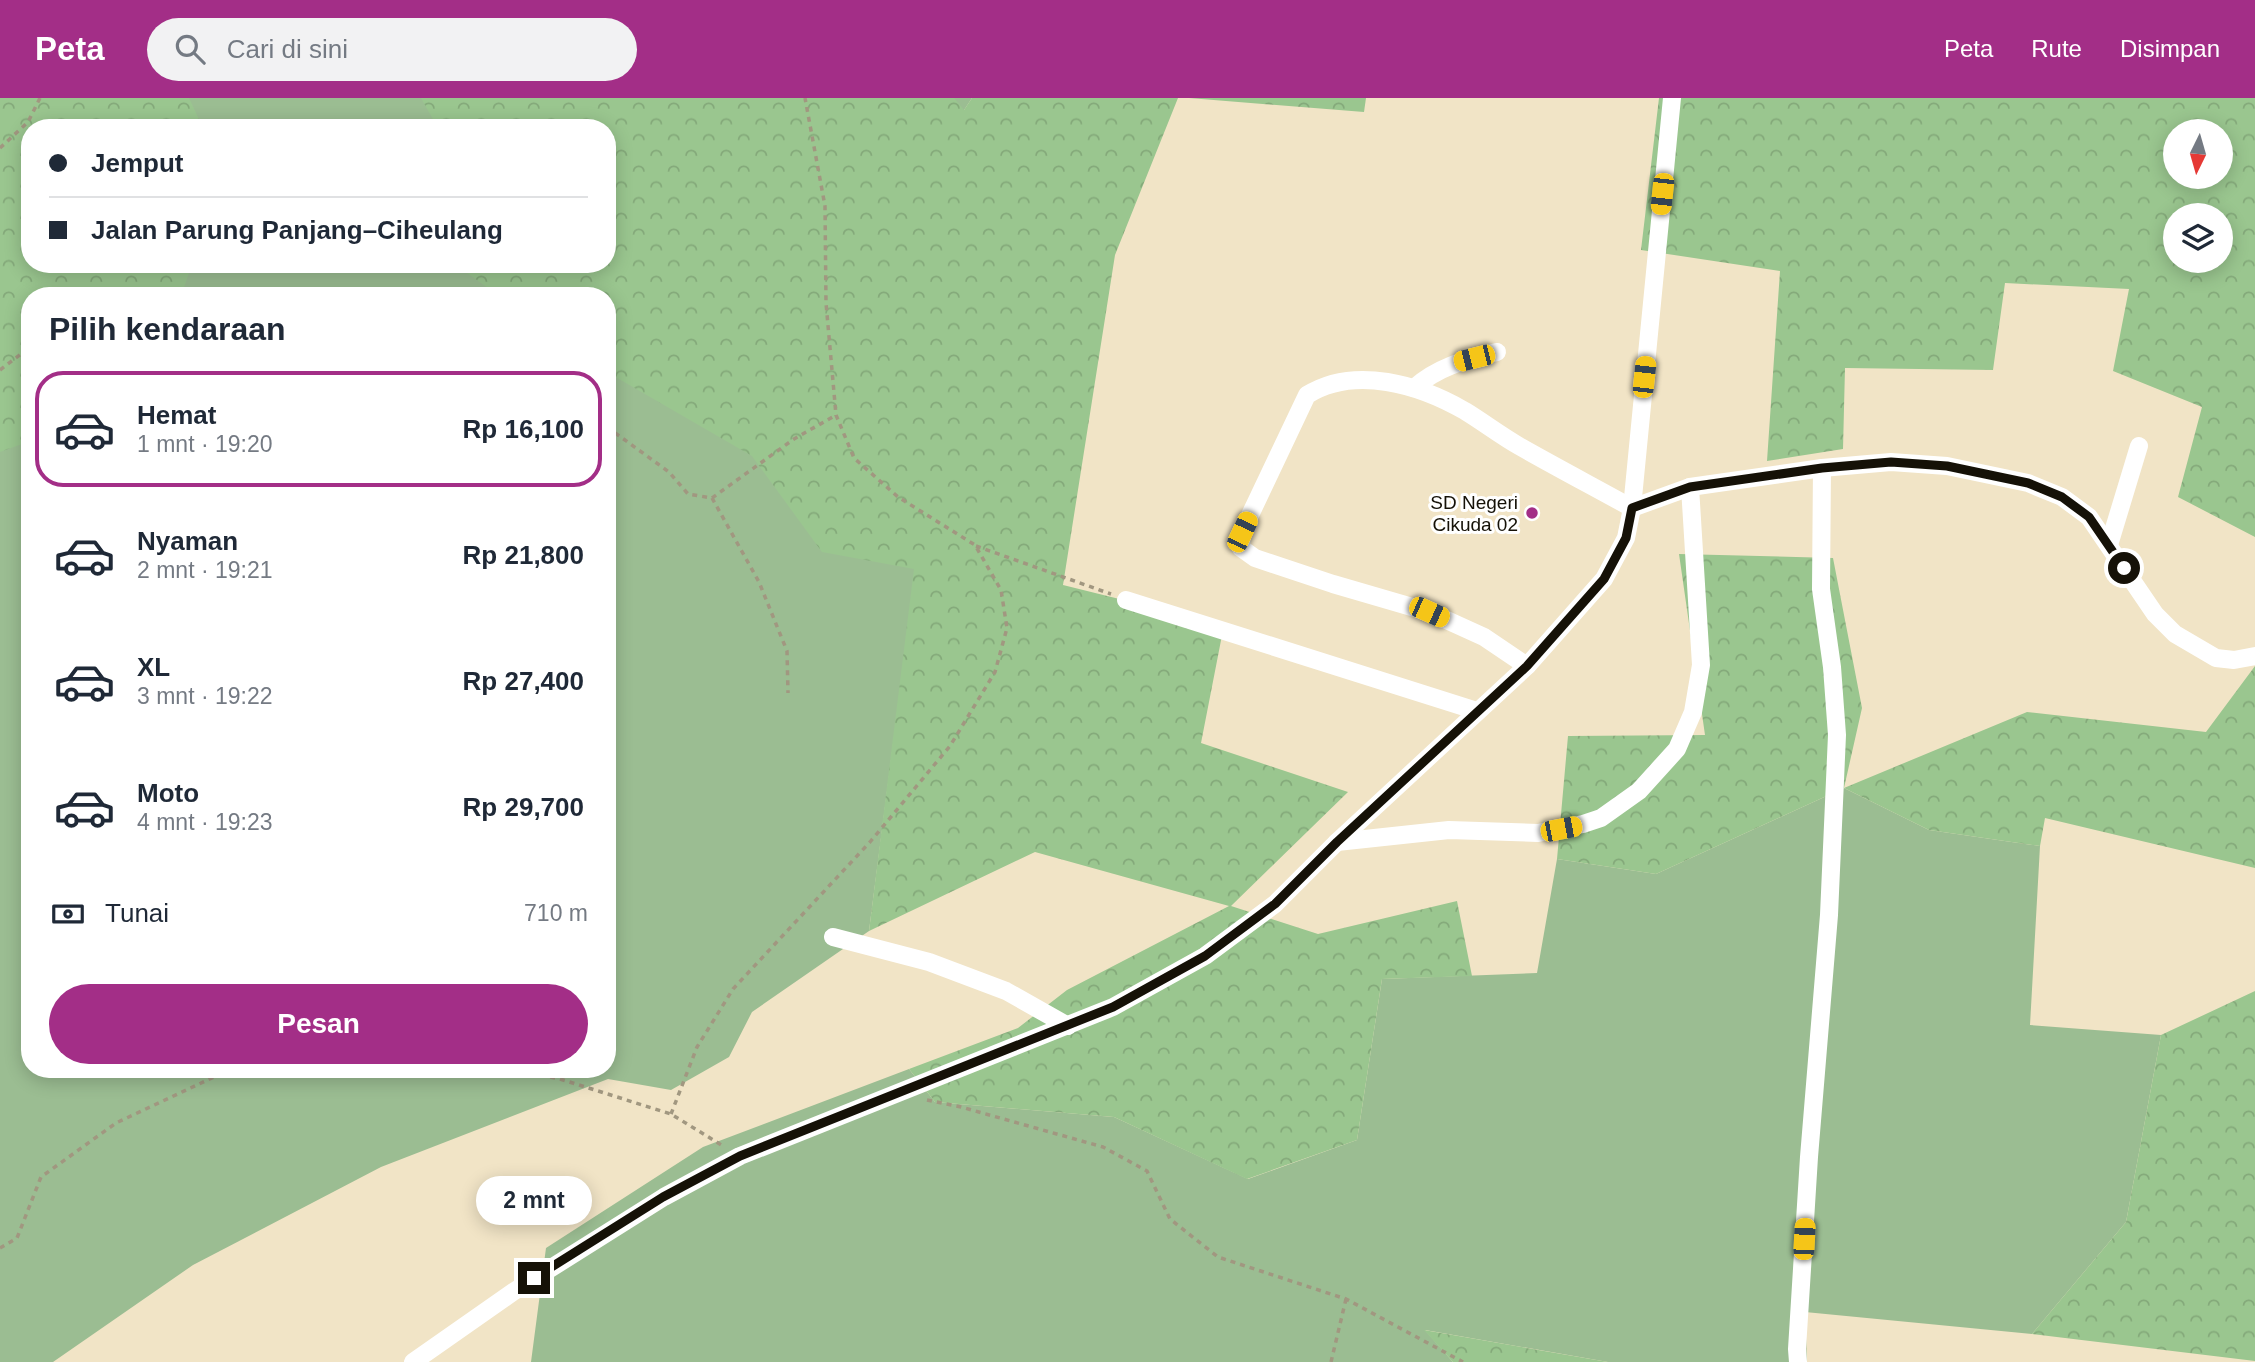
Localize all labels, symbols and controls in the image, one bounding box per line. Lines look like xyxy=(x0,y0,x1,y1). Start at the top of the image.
search box xyxy=(147,18,637,81)
text: Peta xyxy=(35,30,105,67)
icon: search xyxy=(171,30,209,68)
text: Cari di sini xyxy=(227,34,348,64)
text: Peta xyxy=(1944,35,1993,62)
text: Rute xyxy=(2031,35,2082,62)
text: Disimpan xyxy=(2120,35,2220,62)
north arrow xyxy=(2163,119,2233,189)
map controls xyxy=(2163,119,2233,273)
text: Jemput xyxy=(91,148,183,178)
car xyxy=(1650,172,1675,216)
button: layers xyxy=(2163,203,2233,273)
text: Jalan Parung Panjang–Ciheulang xyxy=(91,215,503,245)
text: Pilih kendaraan xyxy=(49,311,286,347)
car xyxy=(1452,343,1497,373)
car xyxy=(1632,355,1657,399)
icon: car xyxy=(53,398,116,461)
text: Hemat xyxy=(137,400,216,430)
text: Rp 16,100 xyxy=(463,414,584,444)
text: 1 mnt · 19:20 xyxy=(137,431,273,457)
place label: SD Negeri Cikuda 02 xyxy=(1430,492,1518,535)
marker: SD Negeri Cikuda 02 xyxy=(1524,505,1540,521)
car xyxy=(1224,509,1261,555)
icon: car xyxy=(53,524,116,587)
text: Nyaman xyxy=(137,526,238,556)
text: Rp 21,800 xyxy=(463,540,584,570)
route start xyxy=(2108,552,2140,584)
text: 2 mnt · 19:21 xyxy=(137,557,273,583)
car xyxy=(1406,594,1453,630)
icon: car xyxy=(53,650,116,713)
text: XL xyxy=(137,652,170,682)
text: Rp 27,400 xyxy=(463,666,584,696)
text: 3 mnt · 19:22 xyxy=(137,683,273,709)
icon: car xyxy=(53,776,116,839)
text: Moto xyxy=(137,778,199,808)
text: Rp 29,700 xyxy=(463,792,584,822)
text: 4 mnt · 19:23 xyxy=(137,809,273,835)
car xyxy=(1539,815,1584,843)
icon: cash xyxy=(49,895,87,933)
text: Tunai xyxy=(105,898,169,928)
text: 710 m xyxy=(524,900,588,926)
button: Pesan xyxy=(49,984,588,1064)
callout: 2 mnt xyxy=(476,1176,592,1226)
text: 2 mnt xyxy=(503,1187,565,1213)
car xyxy=(1793,1217,1816,1261)
route end xyxy=(518,1262,550,1294)

